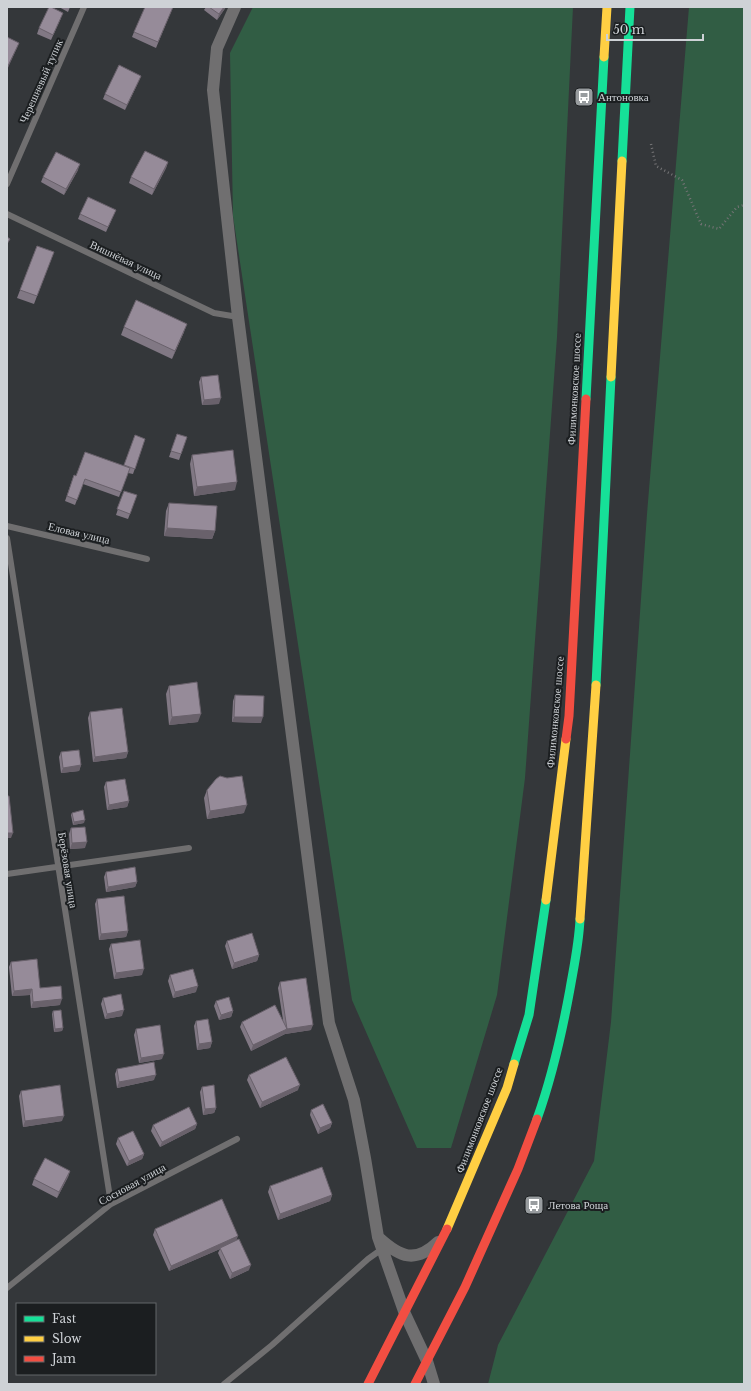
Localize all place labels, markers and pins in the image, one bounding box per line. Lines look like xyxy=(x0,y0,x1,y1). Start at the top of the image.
bus stop icon: Антоновка xyxy=(573,86,595,108)
place label: Антоновка xyxy=(598,90,649,104)
bus stop icon: Летова Роща xyxy=(523,1194,545,1216)
place label: Летова Роща xyxy=(548,1198,608,1212)

